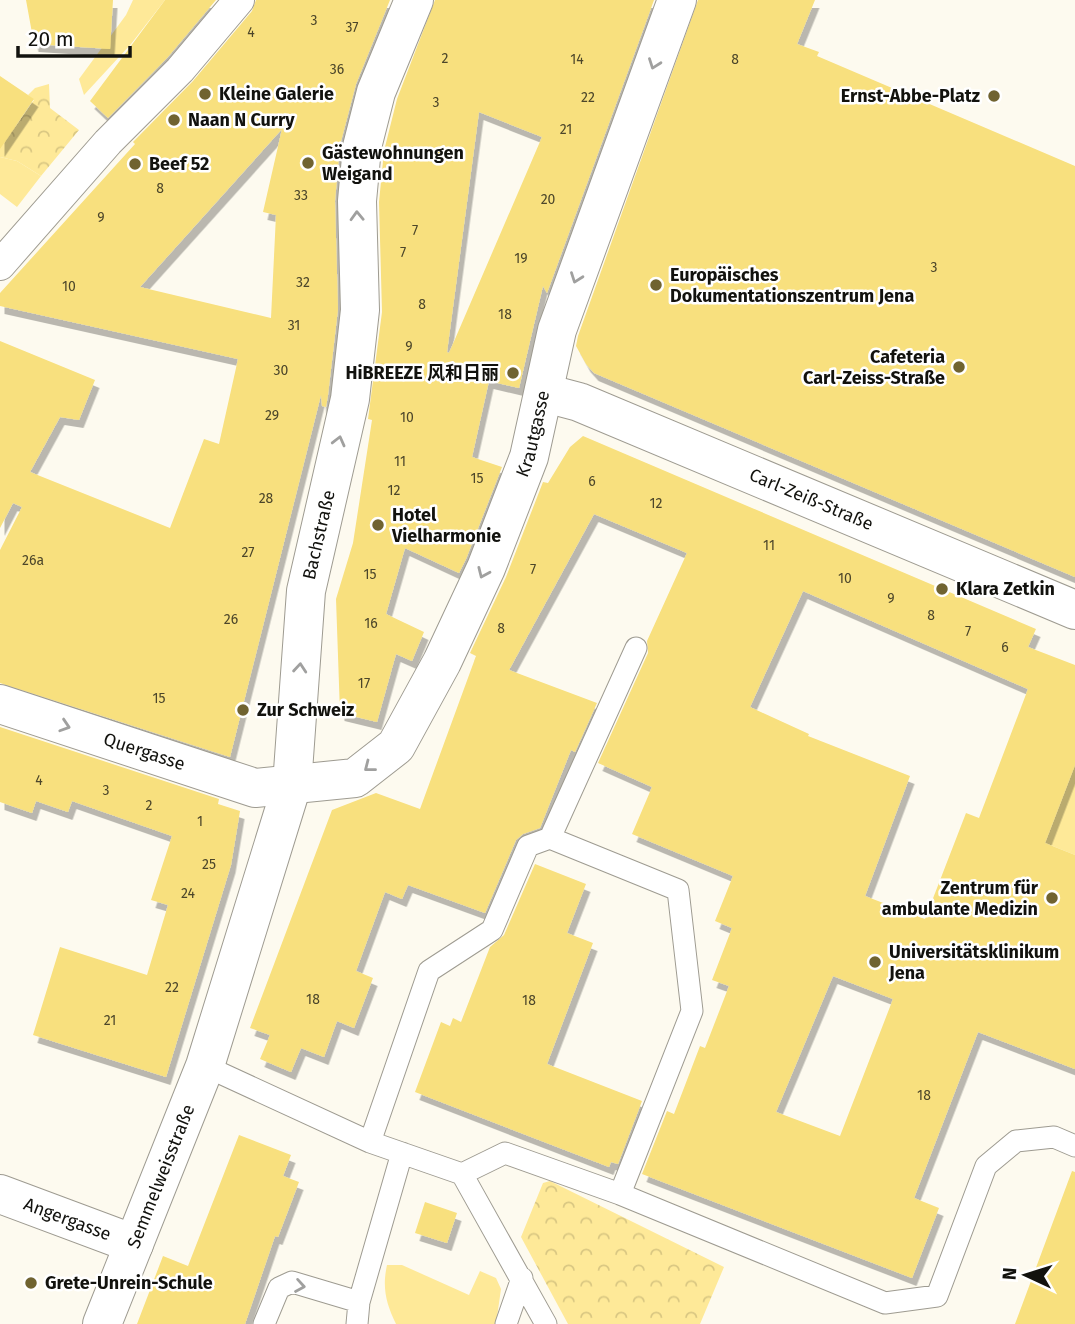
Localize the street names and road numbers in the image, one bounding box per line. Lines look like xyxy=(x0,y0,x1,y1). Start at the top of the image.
street label: Krautgasse xyxy=(511,389,554,480)
street label: Carl-Zeiß-Straße xyxy=(746,464,877,535)
street label: Bachstraße xyxy=(298,488,340,582)
street label: Quergasse xyxy=(101,728,188,775)
street label: Semmelweisstraße xyxy=(122,1101,200,1252)
street label: Angergasse xyxy=(21,1193,114,1245)

